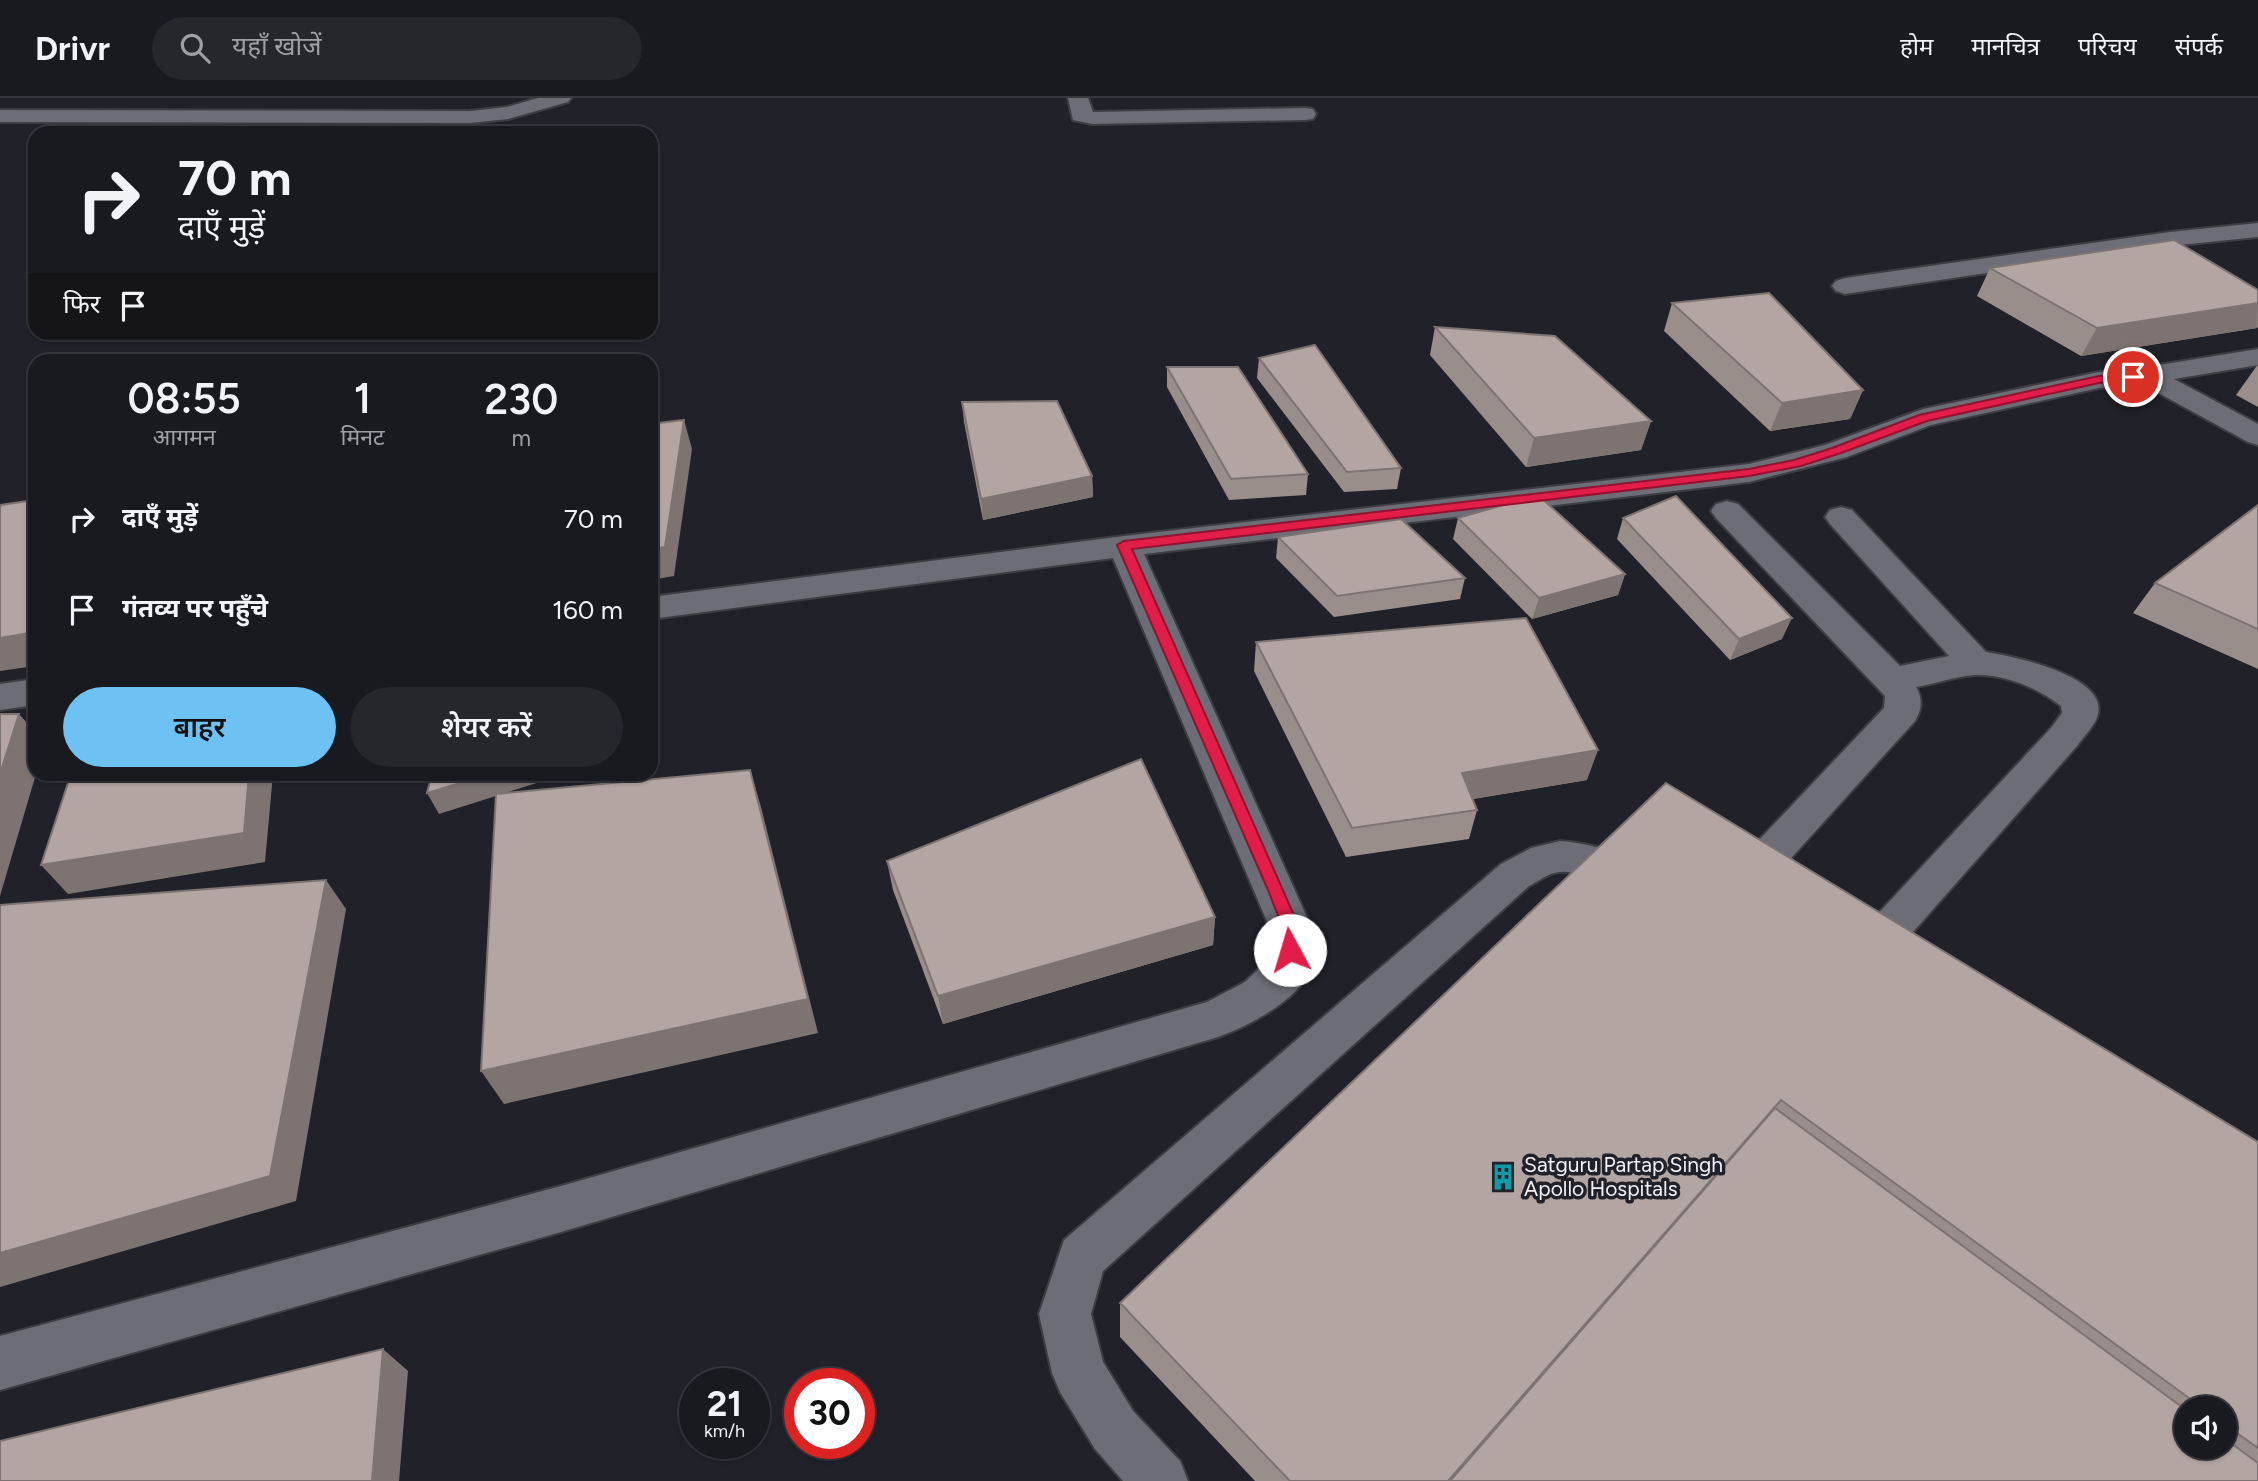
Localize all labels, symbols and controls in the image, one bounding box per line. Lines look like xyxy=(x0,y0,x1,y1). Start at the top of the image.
search box xyxy=(152,17,642,80)
text: Drivr xyxy=(35,29,110,68)
icon: search xyxy=(176,29,214,67)
text: यहाँ खोजें xyxy=(232,30,321,62)
text: होम xyxy=(1900,32,1933,61)
text: मानचित्र xyxy=(1971,32,2040,61)
text: परिचय xyxy=(2078,32,2137,61)
text: संपर्क xyxy=(2175,32,2223,61)
text: 70 m xyxy=(178,148,291,207)
icon: right xyxy=(63,154,154,245)
text: दाएँ मुड़ें xyxy=(178,208,265,246)
icon: arrive xyxy=(114,287,152,325)
text: फिर xyxy=(63,288,100,320)
pin xyxy=(2103,347,2163,407)
icon: arrive xyxy=(2114,358,2152,396)
text: 08:55 xyxy=(128,373,241,424)
text: 1 xyxy=(354,373,371,424)
text: 230 xyxy=(484,374,558,425)
text: आगमन xyxy=(153,423,216,451)
text: मिनट xyxy=(340,423,385,451)
text: m xyxy=(511,424,531,452)
icon: right xyxy=(63,500,101,538)
text: दाएँ मुड़ें xyxy=(122,501,198,533)
text: 70 m xyxy=(564,503,623,535)
icon: arrive xyxy=(63,591,101,629)
text: गंतव्य पर पहुँचे xyxy=(122,592,268,624)
text: 160 m xyxy=(552,594,623,626)
button: बाहर xyxy=(63,687,336,767)
button: शेयर करें xyxy=(350,687,623,767)
position arrow xyxy=(1253,913,1327,987)
place label: Satguru Partap Singh Apollo Hospitals xyxy=(1524,1152,1723,1201)
building icon: Satguru Partap Singh Apollo Hospitals xyxy=(1488,1162,1518,1192)
speed limit sign: 30 xyxy=(784,1368,875,1459)
text: 21 xyxy=(707,1383,742,1425)
map controls xyxy=(2174,1396,2237,1459)
button: sound xyxy=(2174,1396,2237,1459)
text: km/h xyxy=(704,1420,745,1442)

